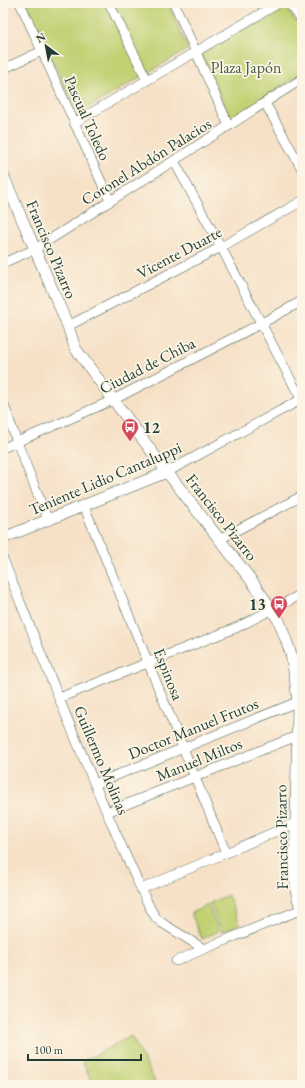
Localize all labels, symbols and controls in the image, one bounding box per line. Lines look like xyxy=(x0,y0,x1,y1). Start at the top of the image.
north arrow xyxy=(26,26,66,66)
text: N xyxy=(33,29,48,46)
park label: Plaza Japón xyxy=(211,57,282,78)
street label: Pascual Toledo xyxy=(60,73,116,164)
street label: Coronel Abdón Palacios xyxy=(77,113,215,210)
street label: Francisco Pizarro xyxy=(21,197,82,302)
street label: Vicente Duarte xyxy=(133,221,225,284)
street label: Ciudad de Chiba xyxy=(96,332,199,399)
bus stop icon: 12 xyxy=(120,417,140,442)
place label: 12 xyxy=(143,417,160,438)
street label: Teniente Lidio Cantaluppi xyxy=(26,437,185,520)
street label: Francisco Pizarro xyxy=(181,469,262,565)
place label: 13 xyxy=(249,594,266,615)
bus stop icon: 13 xyxy=(269,594,289,619)
street label: Espinosa xyxy=(149,645,189,704)
street label: Doctor Manuel Frutos xyxy=(125,693,261,764)
street label: Guillermo Molinas xyxy=(69,703,134,818)
street label: Manuel Miltos xyxy=(153,733,245,786)
street label: Francisco Pizarro xyxy=(270,784,293,890)
scale bar xyxy=(28,1036,141,1062)
text: 100 m xyxy=(34,1042,64,1058)

